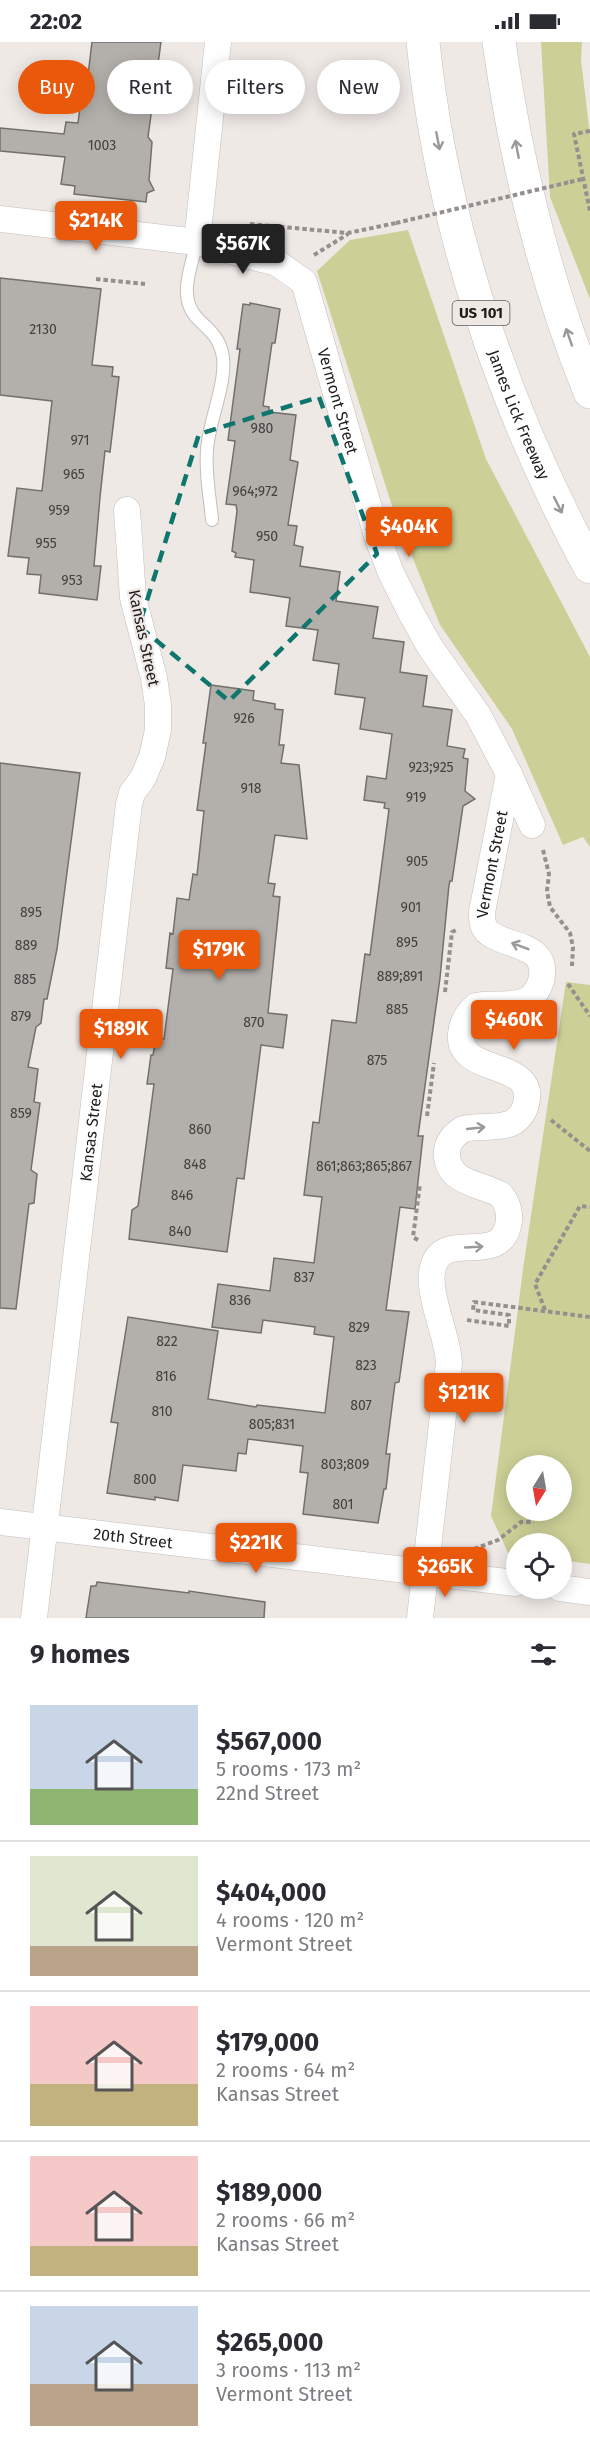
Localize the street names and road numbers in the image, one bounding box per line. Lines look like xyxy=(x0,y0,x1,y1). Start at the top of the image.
road number: US 101 xyxy=(452,301,510,325)
street label: Vermont Street xyxy=(314,346,363,457)
street label: James Lick Freeway xyxy=(484,347,554,482)
street label: Kansas Street xyxy=(124,588,164,688)
street label: Vermont Street xyxy=(472,808,511,918)
street label: Kansas Street xyxy=(76,1082,106,1182)
street label: 20th Street xyxy=(92,1524,174,1552)

